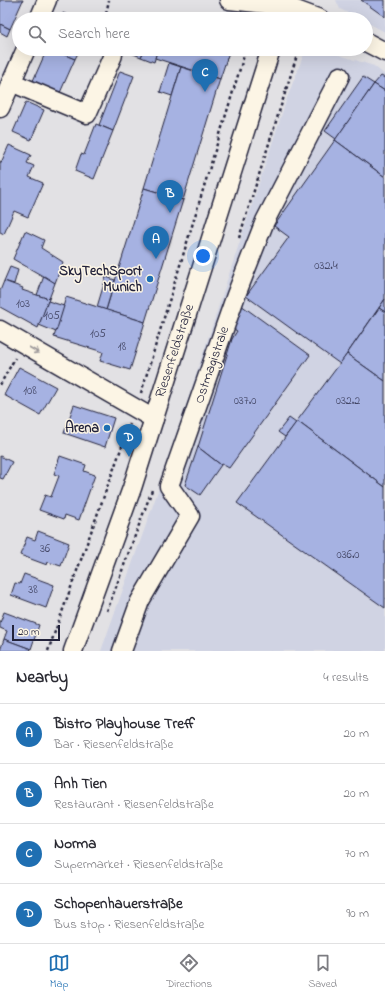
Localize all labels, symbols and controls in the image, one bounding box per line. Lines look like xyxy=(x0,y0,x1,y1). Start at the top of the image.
search box xyxy=(12,12,373,56)
icon: search xyxy=(26,23,48,45)
text: Search here xyxy=(58,23,130,45)
pin: C xyxy=(192,59,218,92)
pin: B xyxy=(157,180,183,213)
pin: A xyxy=(143,226,169,259)
your location xyxy=(193,246,213,266)
house number: 032.4 xyxy=(314,257,338,275)
place label: SkyTechSport Munich xyxy=(59,261,142,298)
marker: SkyTechSport Munich xyxy=(145,274,155,284)
house number: 103 xyxy=(16,295,30,313)
street label: Riesenfeldstraße xyxy=(150,301,200,400)
house number: 105 xyxy=(44,307,60,325)
street label: Ostmagistrale xyxy=(189,323,236,407)
house number: 105 xyxy=(90,325,106,343)
house number: 18 xyxy=(118,338,127,356)
one-way arrow xyxy=(28,346,40,354)
house number: 108 xyxy=(23,382,37,400)
house number: 037.0 xyxy=(234,392,256,410)
house number: 032.2 xyxy=(336,392,360,410)
place label: Arena xyxy=(65,418,99,439)
marker: Arena xyxy=(102,423,112,433)
pin: D xyxy=(116,424,142,457)
house number: 36 xyxy=(40,540,51,558)
house number: 036.0 xyxy=(336,546,360,564)
house number: 38 xyxy=(28,581,38,599)
scale bar xyxy=(12,623,60,642)
text: 20 m xyxy=(18,624,40,640)
text: Nearby xyxy=(16,665,68,690)
text: 4 results xyxy=(323,668,369,687)
text: Bistro Playhouse Treff xyxy=(54,713,195,735)
text: A xyxy=(25,724,33,743)
text: 20 m xyxy=(344,724,369,743)
text: Bar · Riesenfeldstraße xyxy=(54,735,173,754)
text: Anh Tien xyxy=(54,773,107,795)
text: B xyxy=(25,784,33,803)
text: 20 m xyxy=(344,784,369,803)
text: Restaurant · Riesenfeldstraße xyxy=(54,795,214,814)
text: Norma xyxy=(54,833,96,855)
text: C xyxy=(25,844,33,863)
text: 70 m xyxy=(345,844,369,863)
text: Supermarket · Riesenfeldstraße xyxy=(54,855,223,874)
text: Schopenhauerstraße xyxy=(54,893,183,915)
text: D xyxy=(24,904,34,923)
text: 90 m xyxy=(346,904,369,923)
text: Bus stop · Riesenfeldstraße xyxy=(54,915,204,934)
tab: Map xyxy=(48,952,70,992)
tab: Directions xyxy=(166,952,212,992)
tab: Saved xyxy=(308,952,337,992)

